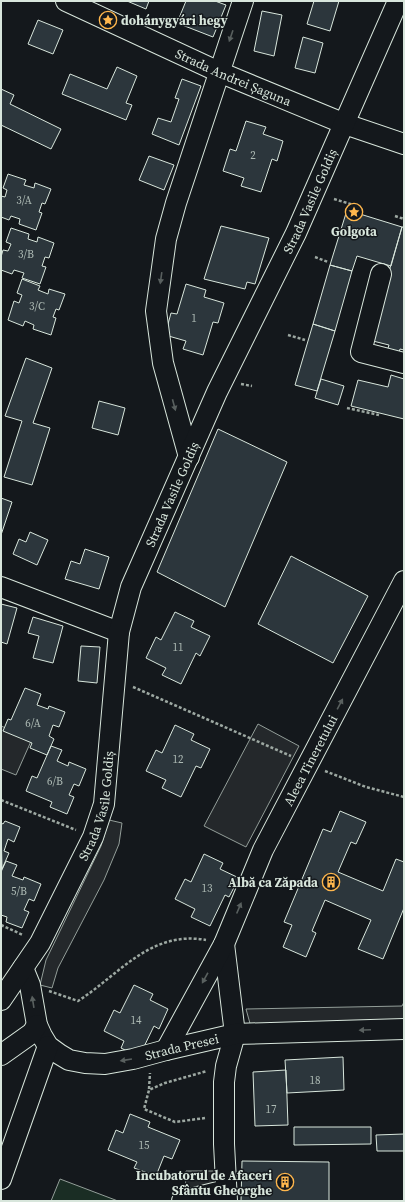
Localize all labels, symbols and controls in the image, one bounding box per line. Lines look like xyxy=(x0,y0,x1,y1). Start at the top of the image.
place icon: dohánygyári hegy xyxy=(98,10,118,30)
place label: dohánygyári hegy xyxy=(121,12,228,29)
one-way arrow xyxy=(228,31,234,43)
street label: Strada Andrei Șaguna xyxy=(173,45,294,110)
street label: Strada Vasile Goldiș xyxy=(279,146,341,256)
house number: 2 xyxy=(250,148,256,163)
house number: 3/A xyxy=(16,193,33,208)
place icon: Golgota xyxy=(344,202,364,222)
place label: Golgota xyxy=(331,223,377,240)
house number: 3/B xyxy=(18,247,34,262)
one-way arrow xyxy=(157,272,163,284)
house number: 3/C xyxy=(29,299,45,314)
house number: 1 xyxy=(191,311,197,326)
one-way arrow xyxy=(172,399,178,412)
street label: Strada Vasile Goldiș xyxy=(141,439,203,550)
house number: 11 xyxy=(173,640,184,655)
one-way arrow xyxy=(337,698,343,709)
street label: Aleea Tineretului xyxy=(279,712,341,809)
house number: 6/A xyxy=(25,716,42,731)
street label: Strada Vasile Goldiș xyxy=(74,750,117,863)
house number: 12 xyxy=(173,752,184,767)
house number: 6/B xyxy=(47,774,63,789)
building icon: Albă ca Zăpada xyxy=(321,872,341,892)
place label: Albă ca Zăpada xyxy=(228,874,318,891)
house number: 13 xyxy=(202,881,213,896)
house number: 5/B xyxy=(11,884,27,899)
one-way arrow xyxy=(236,902,242,913)
one-way arrow xyxy=(202,972,208,984)
one-way arrow xyxy=(30,996,36,1008)
house number: 14 xyxy=(131,1013,142,1028)
one-way arrow xyxy=(358,1027,371,1033)
street label: Strada Presei xyxy=(143,1030,220,1064)
one-way arrow xyxy=(120,1057,132,1063)
house number: 18 xyxy=(310,1073,321,1088)
house number: 17 xyxy=(266,1102,277,1117)
house number: 15 xyxy=(139,1138,150,1153)
place label: Incubatorul de Afaceri Sfântu Gheorghe xyxy=(136,1167,272,1199)
building icon: Incubatorul de Afaceri Sfântu Gheorghe xyxy=(275,1172,295,1192)

